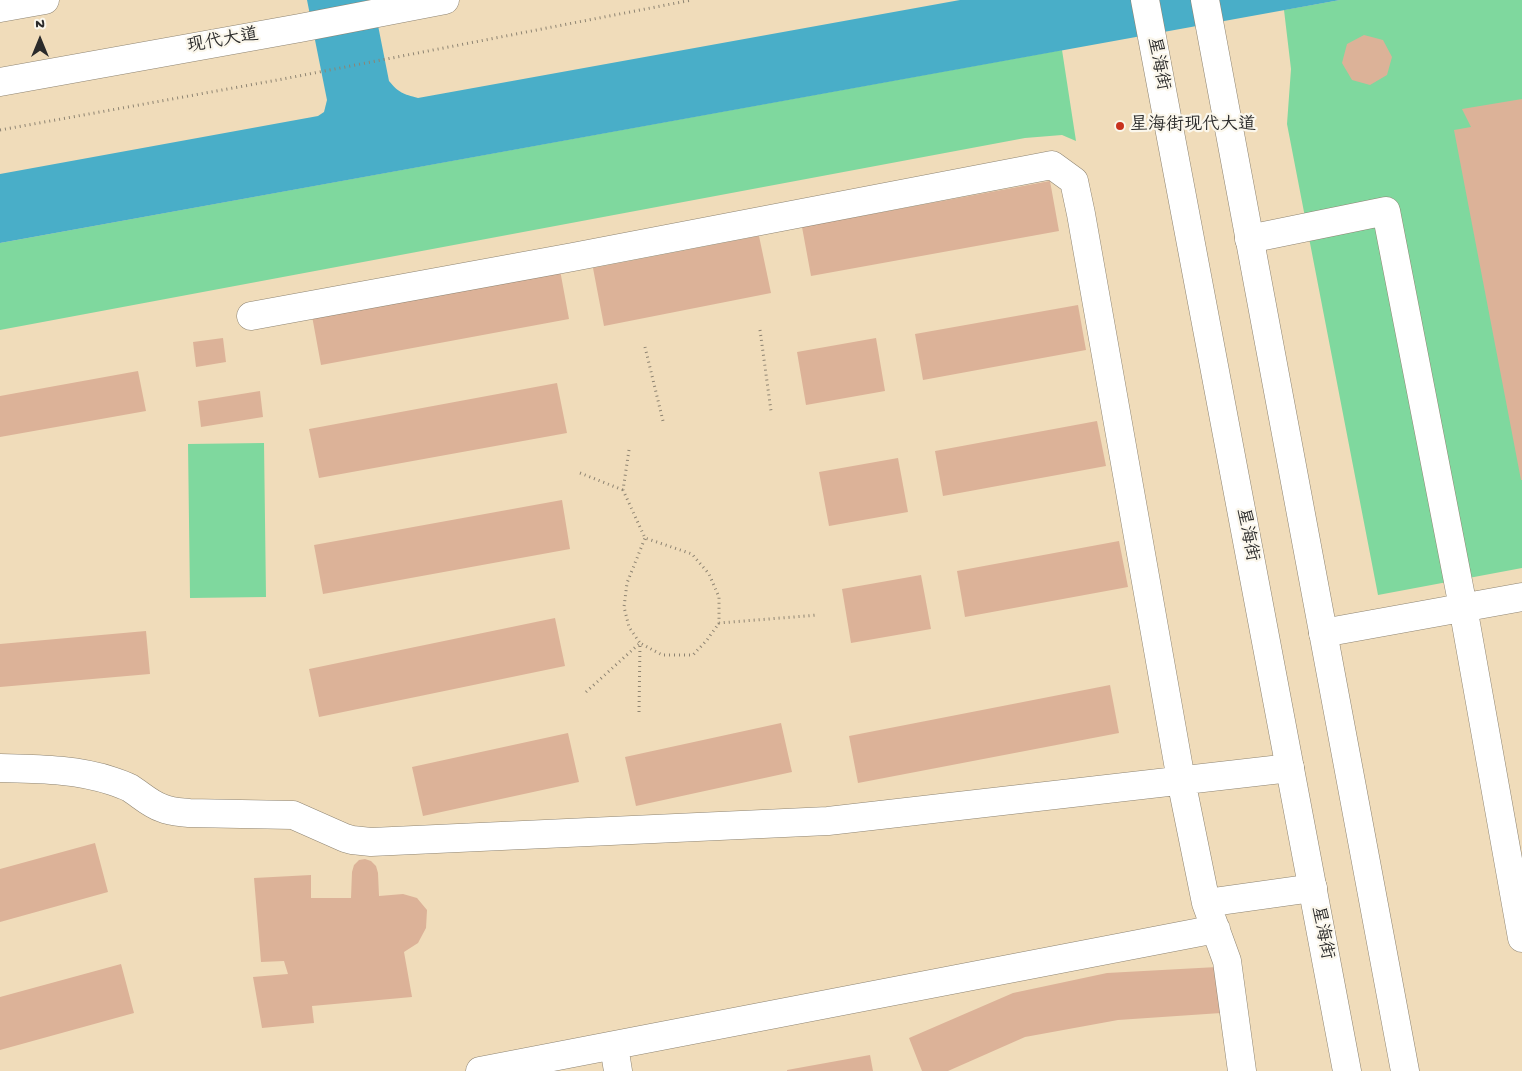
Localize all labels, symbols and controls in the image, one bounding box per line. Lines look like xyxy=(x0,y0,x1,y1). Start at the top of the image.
north arrow xyxy=(15,15,65,65)
text: N xyxy=(35,16,45,33)
street label: 现代大道 xyxy=(186,25,260,59)
street label: 星海街 xyxy=(1141,35,1173,93)
place label: 星海街现代大道 xyxy=(1130,115,1256,137)
marker: 星海街现代大道 xyxy=(1114,120,1126,132)
street label: 星海街 xyxy=(1230,506,1262,564)
street label: 星海街 xyxy=(1305,904,1337,962)

